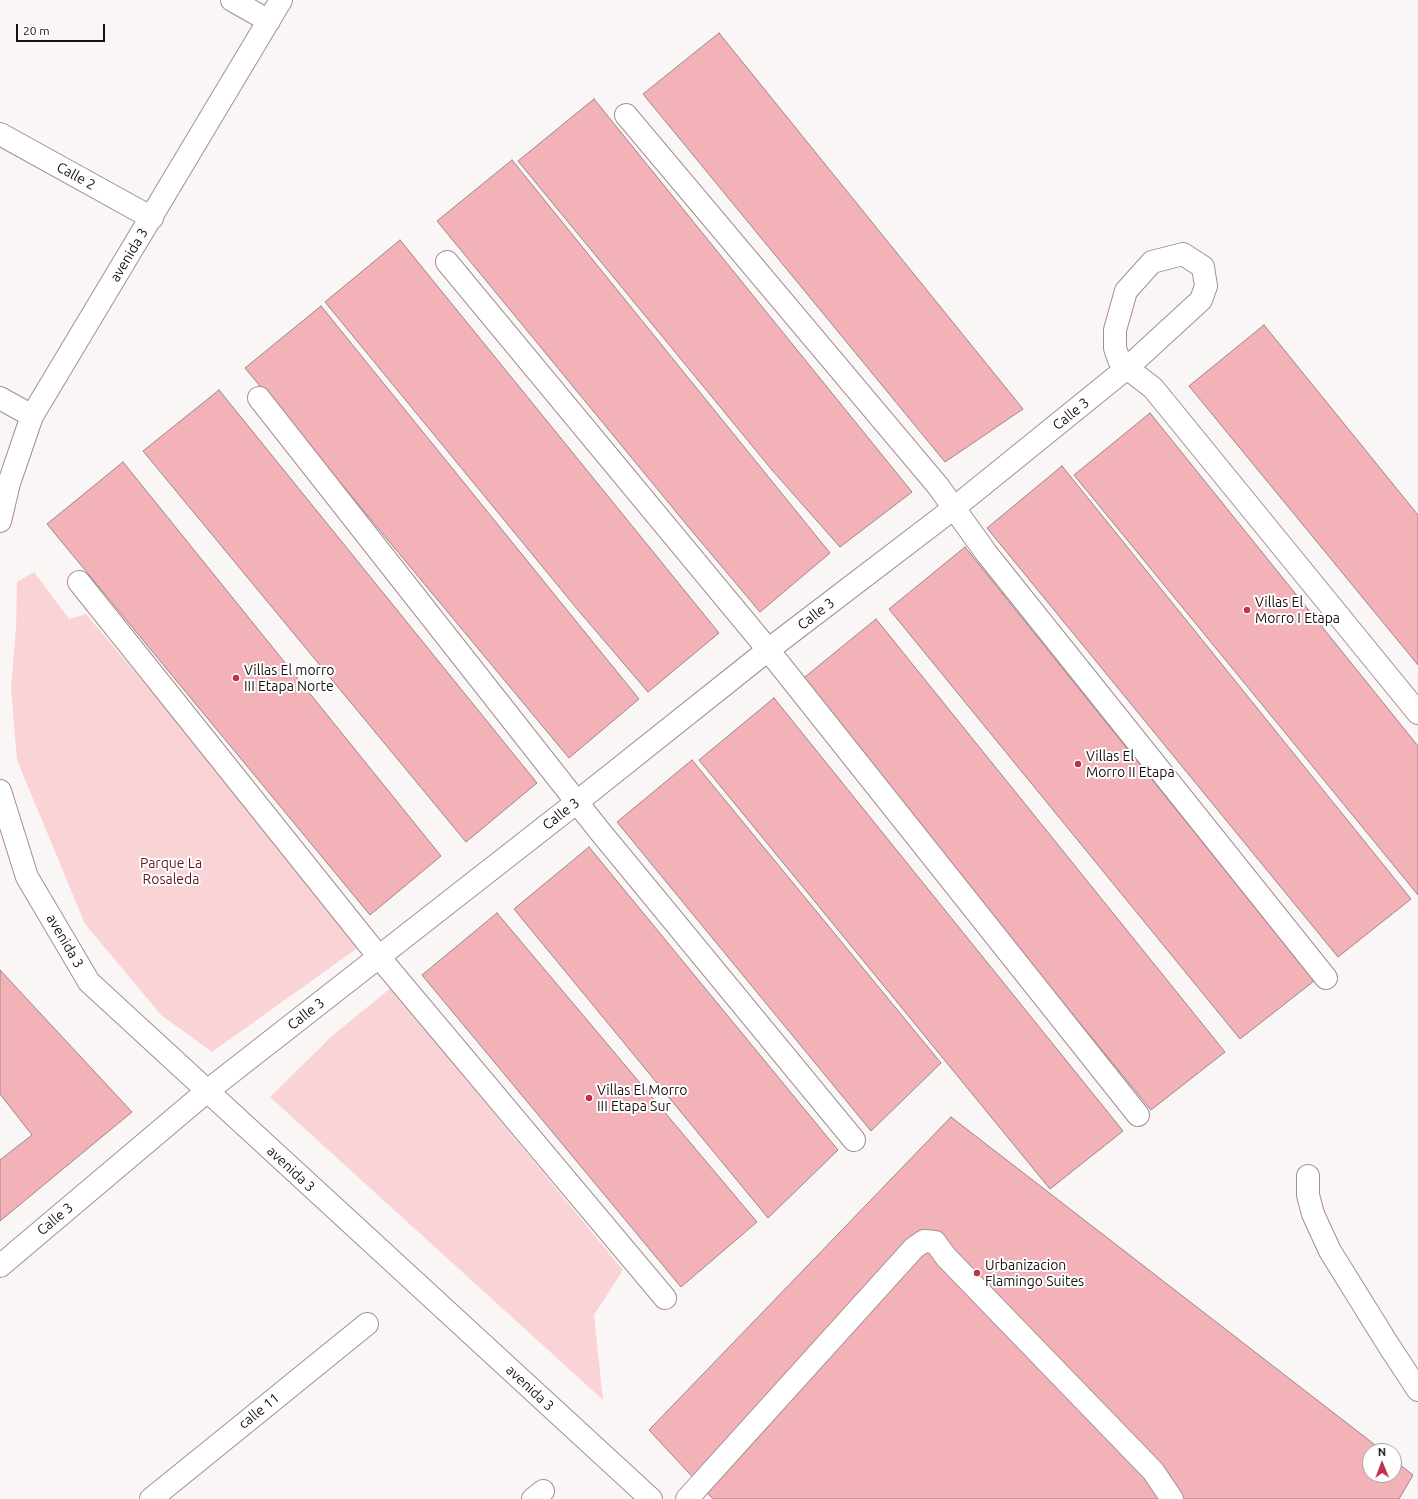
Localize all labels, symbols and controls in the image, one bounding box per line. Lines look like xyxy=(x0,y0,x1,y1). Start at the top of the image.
scale bar xyxy=(18,16,107,42)
text: 20 m xyxy=(23,24,50,37)
street label: Calle 2 xyxy=(54,158,98,194)
street label: avenida 3 xyxy=(106,225,152,285)
street label: Calle 3 xyxy=(1049,394,1093,434)
street label: Calle 3 xyxy=(794,594,838,634)
place label: Villas El Morro I Etapa xyxy=(1255,594,1340,626)
marker: Villas El Morro I Etapa xyxy=(1242,605,1252,615)
place label: Villas El morro III Etapa Norte xyxy=(244,662,334,694)
marker: Villas El morro III Etapa Norte xyxy=(231,673,241,683)
place label: Villas El Morro II Etapa xyxy=(1086,748,1175,780)
marker: Villas El Morro II Etapa xyxy=(1073,759,1083,769)
street label: Calle 3 xyxy=(539,794,583,834)
park label: Parque La Rosaleda xyxy=(140,855,202,888)
street label: avenida 3 xyxy=(43,911,87,971)
street label: Calle 3 xyxy=(284,994,328,1034)
place label: Villas El Morro III Etapa Sur xyxy=(597,1082,687,1114)
marker: Villas El Morro III Etapa Sur xyxy=(584,1093,594,1103)
street label: avenida 3 xyxy=(263,1143,319,1195)
street label: Calle 3 xyxy=(34,1199,76,1239)
place label: Urbanizacion Flamingo Suites xyxy=(985,1257,1084,1290)
marker: Urbanizacion Flamingo Suites xyxy=(972,1268,982,1278)
street label: avenida 3 xyxy=(502,1362,558,1414)
street label: calle 11 xyxy=(235,1389,283,1433)
north arrow xyxy=(1362,1443,1402,1483)
text: N xyxy=(1378,1446,1386,1458)

